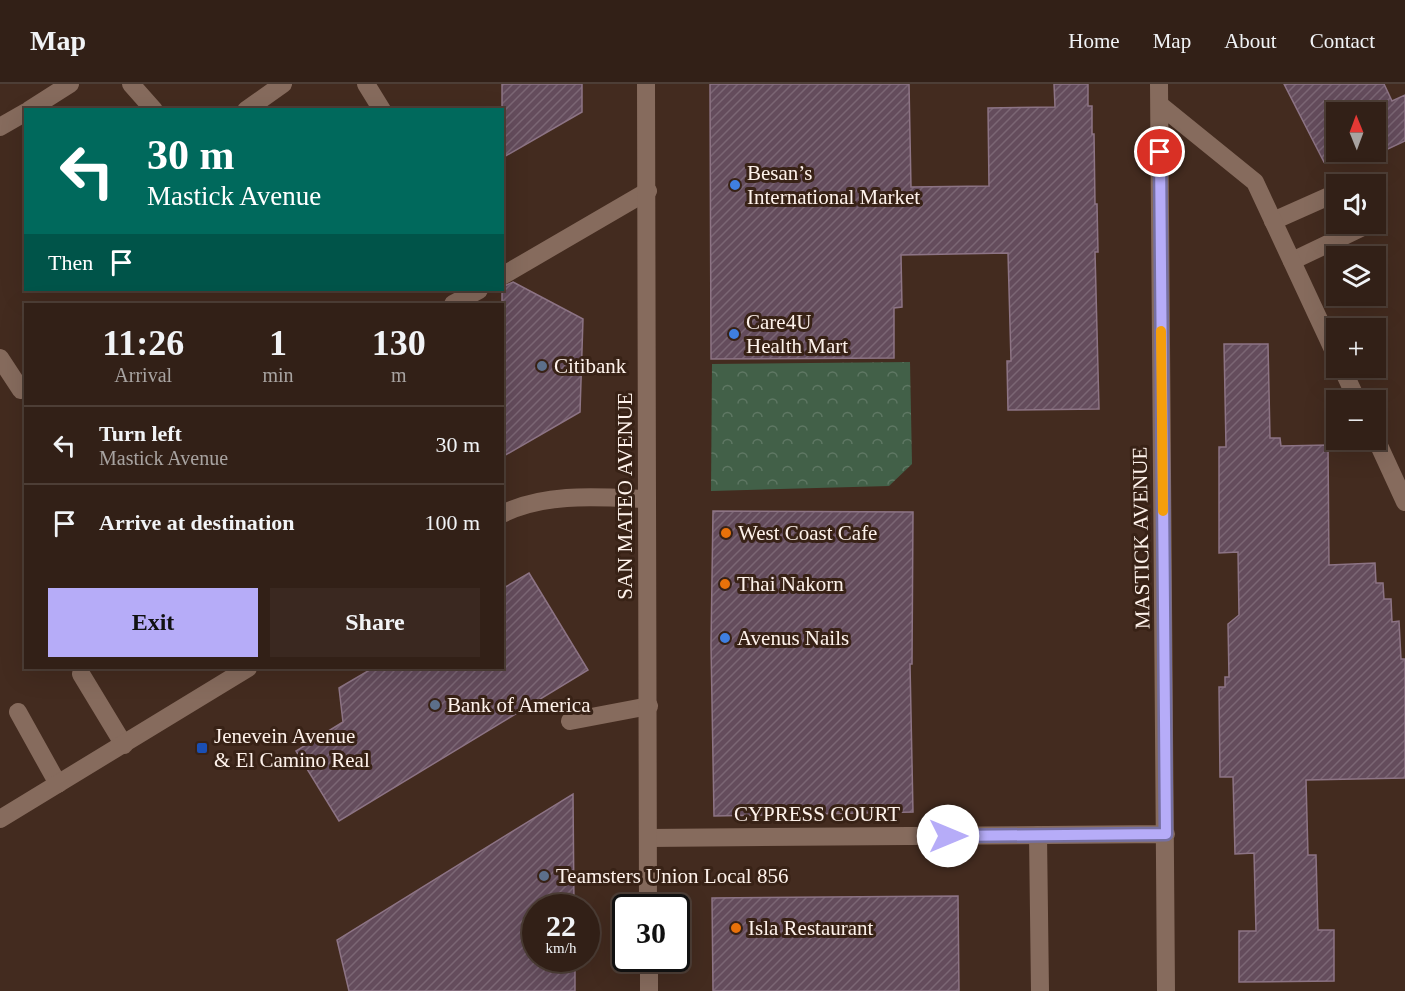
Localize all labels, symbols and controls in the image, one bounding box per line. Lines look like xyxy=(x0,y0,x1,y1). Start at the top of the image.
text: Map xyxy=(30,25,86,56)
text: Home xyxy=(1068,29,1120,53)
text: Map xyxy=(1153,29,1191,53)
text: About xyxy=(1224,29,1277,53)
text: Contact xyxy=(1310,29,1375,53)
north arrow xyxy=(1326,102,1386,162)
map controls xyxy=(1326,102,1386,450)
pin xyxy=(1134,126,1185,177)
icon: left xyxy=(48,132,126,210)
text: 30 m xyxy=(147,132,235,178)
icon: arrive xyxy=(1143,135,1176,168)
place label: Besan’s International Market xyxy=(747,161,920,209)
button: sound xyxy=(1326,174,1386,234)
marker: Besan’s International Market xyxy=(728,178,742,192)
text: Mastick Avenue xyxy=(147,181,321,211)
icon: arrive xyxy=(105,246,138,279)
button: layers xyxy=(1326,246,1386,306)
text: Then xyxy=(48,250,93,275)
place label: Care4U Health Mart xyxy=(746,310,848,358)
button: + xyxy=(1326,318,1386,378)
text: 11:26 xyxy=(102,323,184,363)
text: 1 xyxy=(269,323,287,363)
text: 130 xyxy=(372,323,426,363)
marker: Care4U Health Mart xyxy=(727,327,741,341)
place label: Citibank xyxy=(554,354,627,378)
marker: Citibank xyxy=(535,359,549,373)
text: Arrival xyxy=(114,364,172,386)
text: min xyxy=(262,364,294,386)
text: m xyxy=(391,364,407,386)
button: − xyxy=(1326,390,1386,450)
street label: SAN MATEO AVENUE xyxy=(613,392,637,600)
text: Turn left xyxy=(99,421,182,446)
icon: left xyxy=(48,429,81,462)
text: 30 m xyxy=(435,432,480,457)
text: Mastick Avenue xyxy=(99,447,228,469)
street label: MASTICK AVENUE xyxy=(1127,447,1155,629)
icon: arrive xyxy=(48,507,81,540)
text: Arrive at destination xyxy=(99,510,295,535)
text: 100 m xyxy=(424,510,480,535)
place label: West Coast Cafe xyxy=(738,521,877,545)
marker: West Coast Cafe xyxy=(719,526,733,540)
place label: Thai Nakorn xyxy=(737,572,844,596)
marker: Thai Nakorn xyxy=(718,577,732,591)
button: Exit xyxy=(48,588,258,657)
button: Share xyxy=(270,588,480,657)
place label: Avenus Nails xyxy=(737,626,849,650)
marker: Avenus Nails xyxy=(718,631,732,645)
place label: Bank of America xyxy=(447,693,591,717)
marker: Bank of America xyxy=(428,698,442,712)
place label: Jenevein Avenue & El Camino Real xyxy=(214,724,370,772)
marker: Jenevein Avenue & El Camino Real xyxy=(195,741,209,755)
street label: CYPRESS COURT xyxy=(734,802,900,826)
position arrow xyxy=(916,804,980,868)
place label: Teamsters Union Local 856 xyxy=(556,864,788,888)
marker: Teamsters Union Local 856 xyxy=(537,869,551,883)
speed limit sign: 30 xyxy=(612,894,690,972)
text: 22 xyxy=(546,909,576,942)
place label: Isla Restaurant xyxy=(748,916,874,940)
marker: Isla Restaurant xyxy=(729,921,743,935)
text: km/h xyxy=(546,940,576,956)

